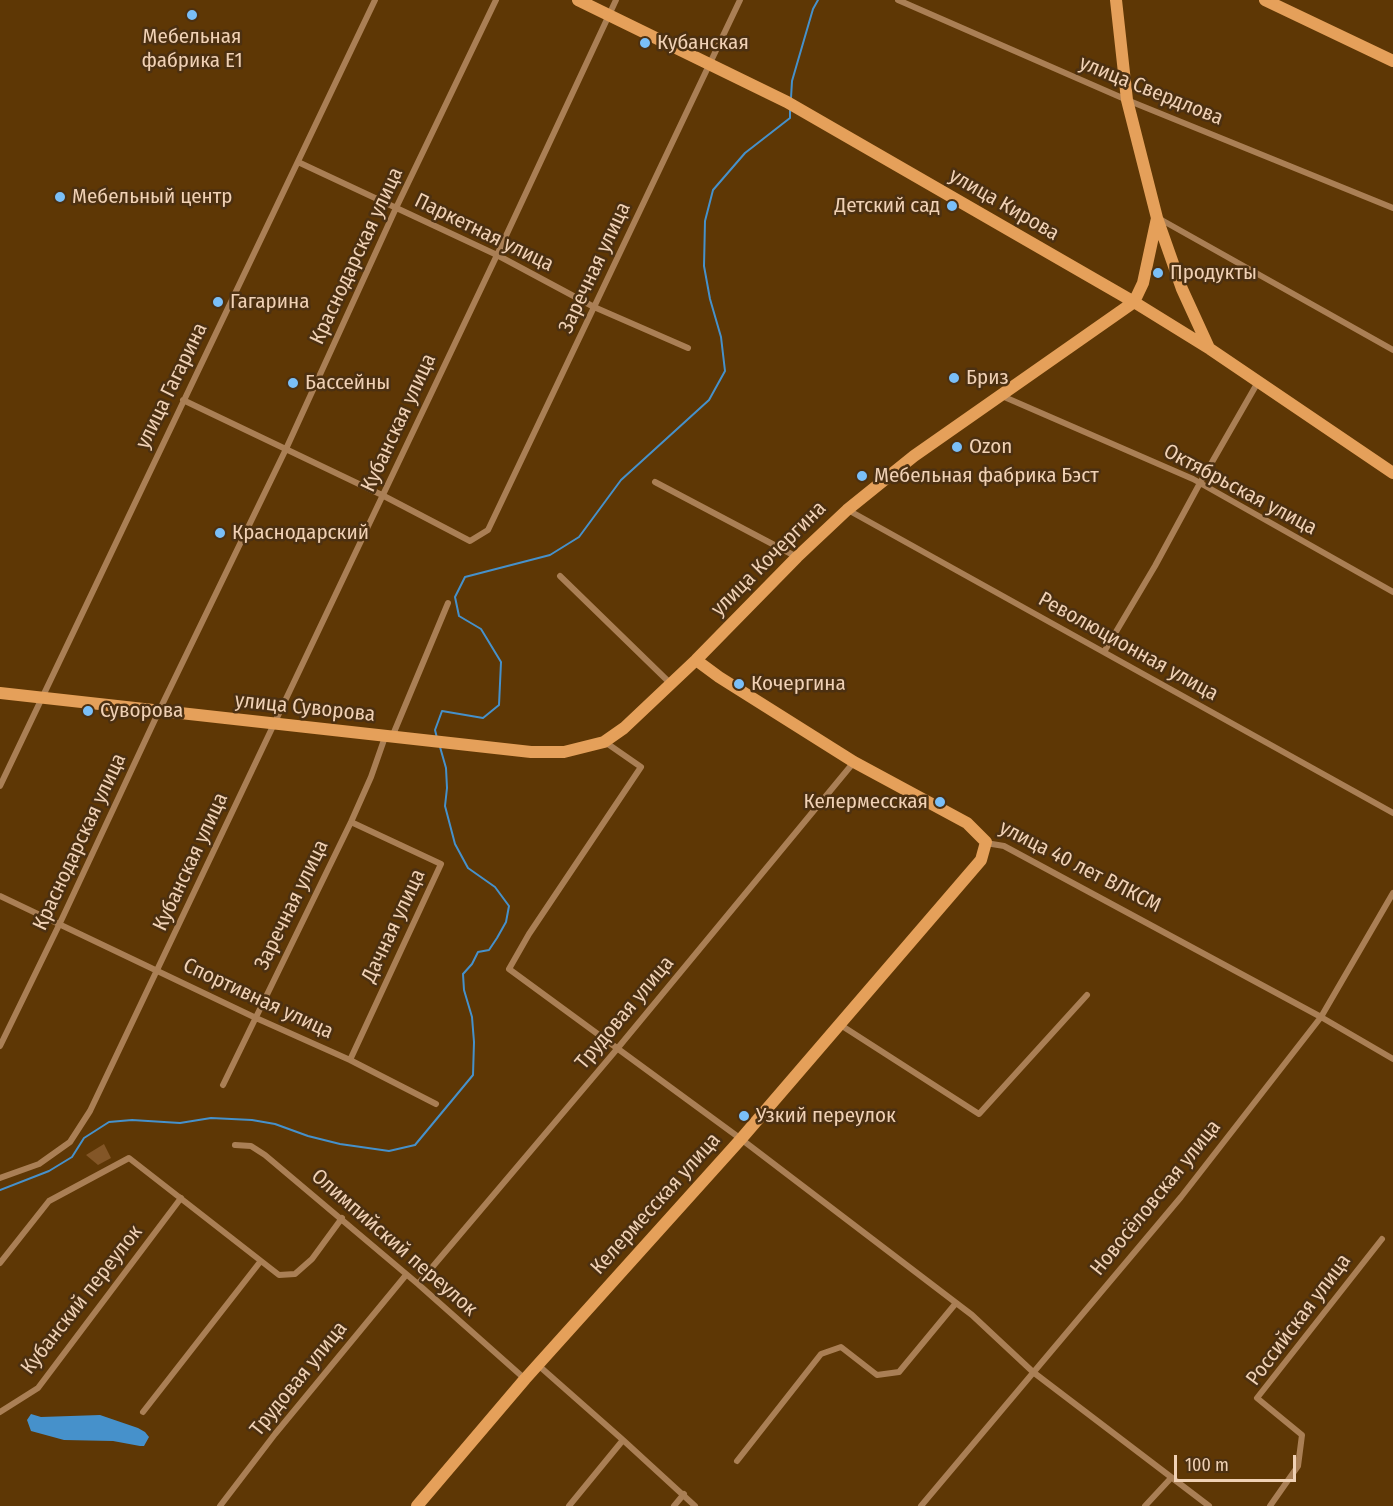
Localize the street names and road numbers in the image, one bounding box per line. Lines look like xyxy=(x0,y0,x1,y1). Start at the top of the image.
street label: улица Свердлова xyxy=(1075,51,1227,131)
street label: улица Кирова xyxy=(944,163,1064,247)
street label: Краснодарская улица xyxy=(305,164,409,348)
street label: Паркетная улица xyxy=(410,188,558,278)
street label: Заречная улица xyxy=(554,198,636,338)
street label: улица Гагарина xyxy=(131,319,213,453)
street label: Кубанская улица xyxy=(356,350,442,496)
street label: Октябрьская улица xyxy=(1159,439,1321,541)
street label: улица Кочергина xyxy=(706,496,832,622)
street label: Революционная улица xyxy=(1034,587,1222,707)
street label: улица Суворова xyxy=(234,688,376,728)
street label: Краснодарская улица xyxy=(28,750,132,934)
street label: Кубанская улица xyxy=(148,789,234,935)
street label: улица 40 лет ВЛКСМ xyxy=(995,815,1165,919)
street label: Заречная улица xyxy=(250,836,334,974)
street label: Дачная улица xyxy=(357,865,431,987)
street label: Трудовая улица xyxy=(570,951,680,1075)
street label: Спортивная улица xyxy=(179,953,337,1045)
street label: Новосёловская улица xyxy=(1085,1115,1227,1281)
street label: Келермесская улица xyxy=(586,1128,726,1280)
street label: Олимпийский переулок xyxy=(306,1164,482,1322)
street label: Кубанский переулок xyxy=(16,1220,148,1380)
street label: Российская улица xyxy=(1241,1249,1357,1391)
street label: Трудовая улица xyxy=(245,1317,353,1441)

